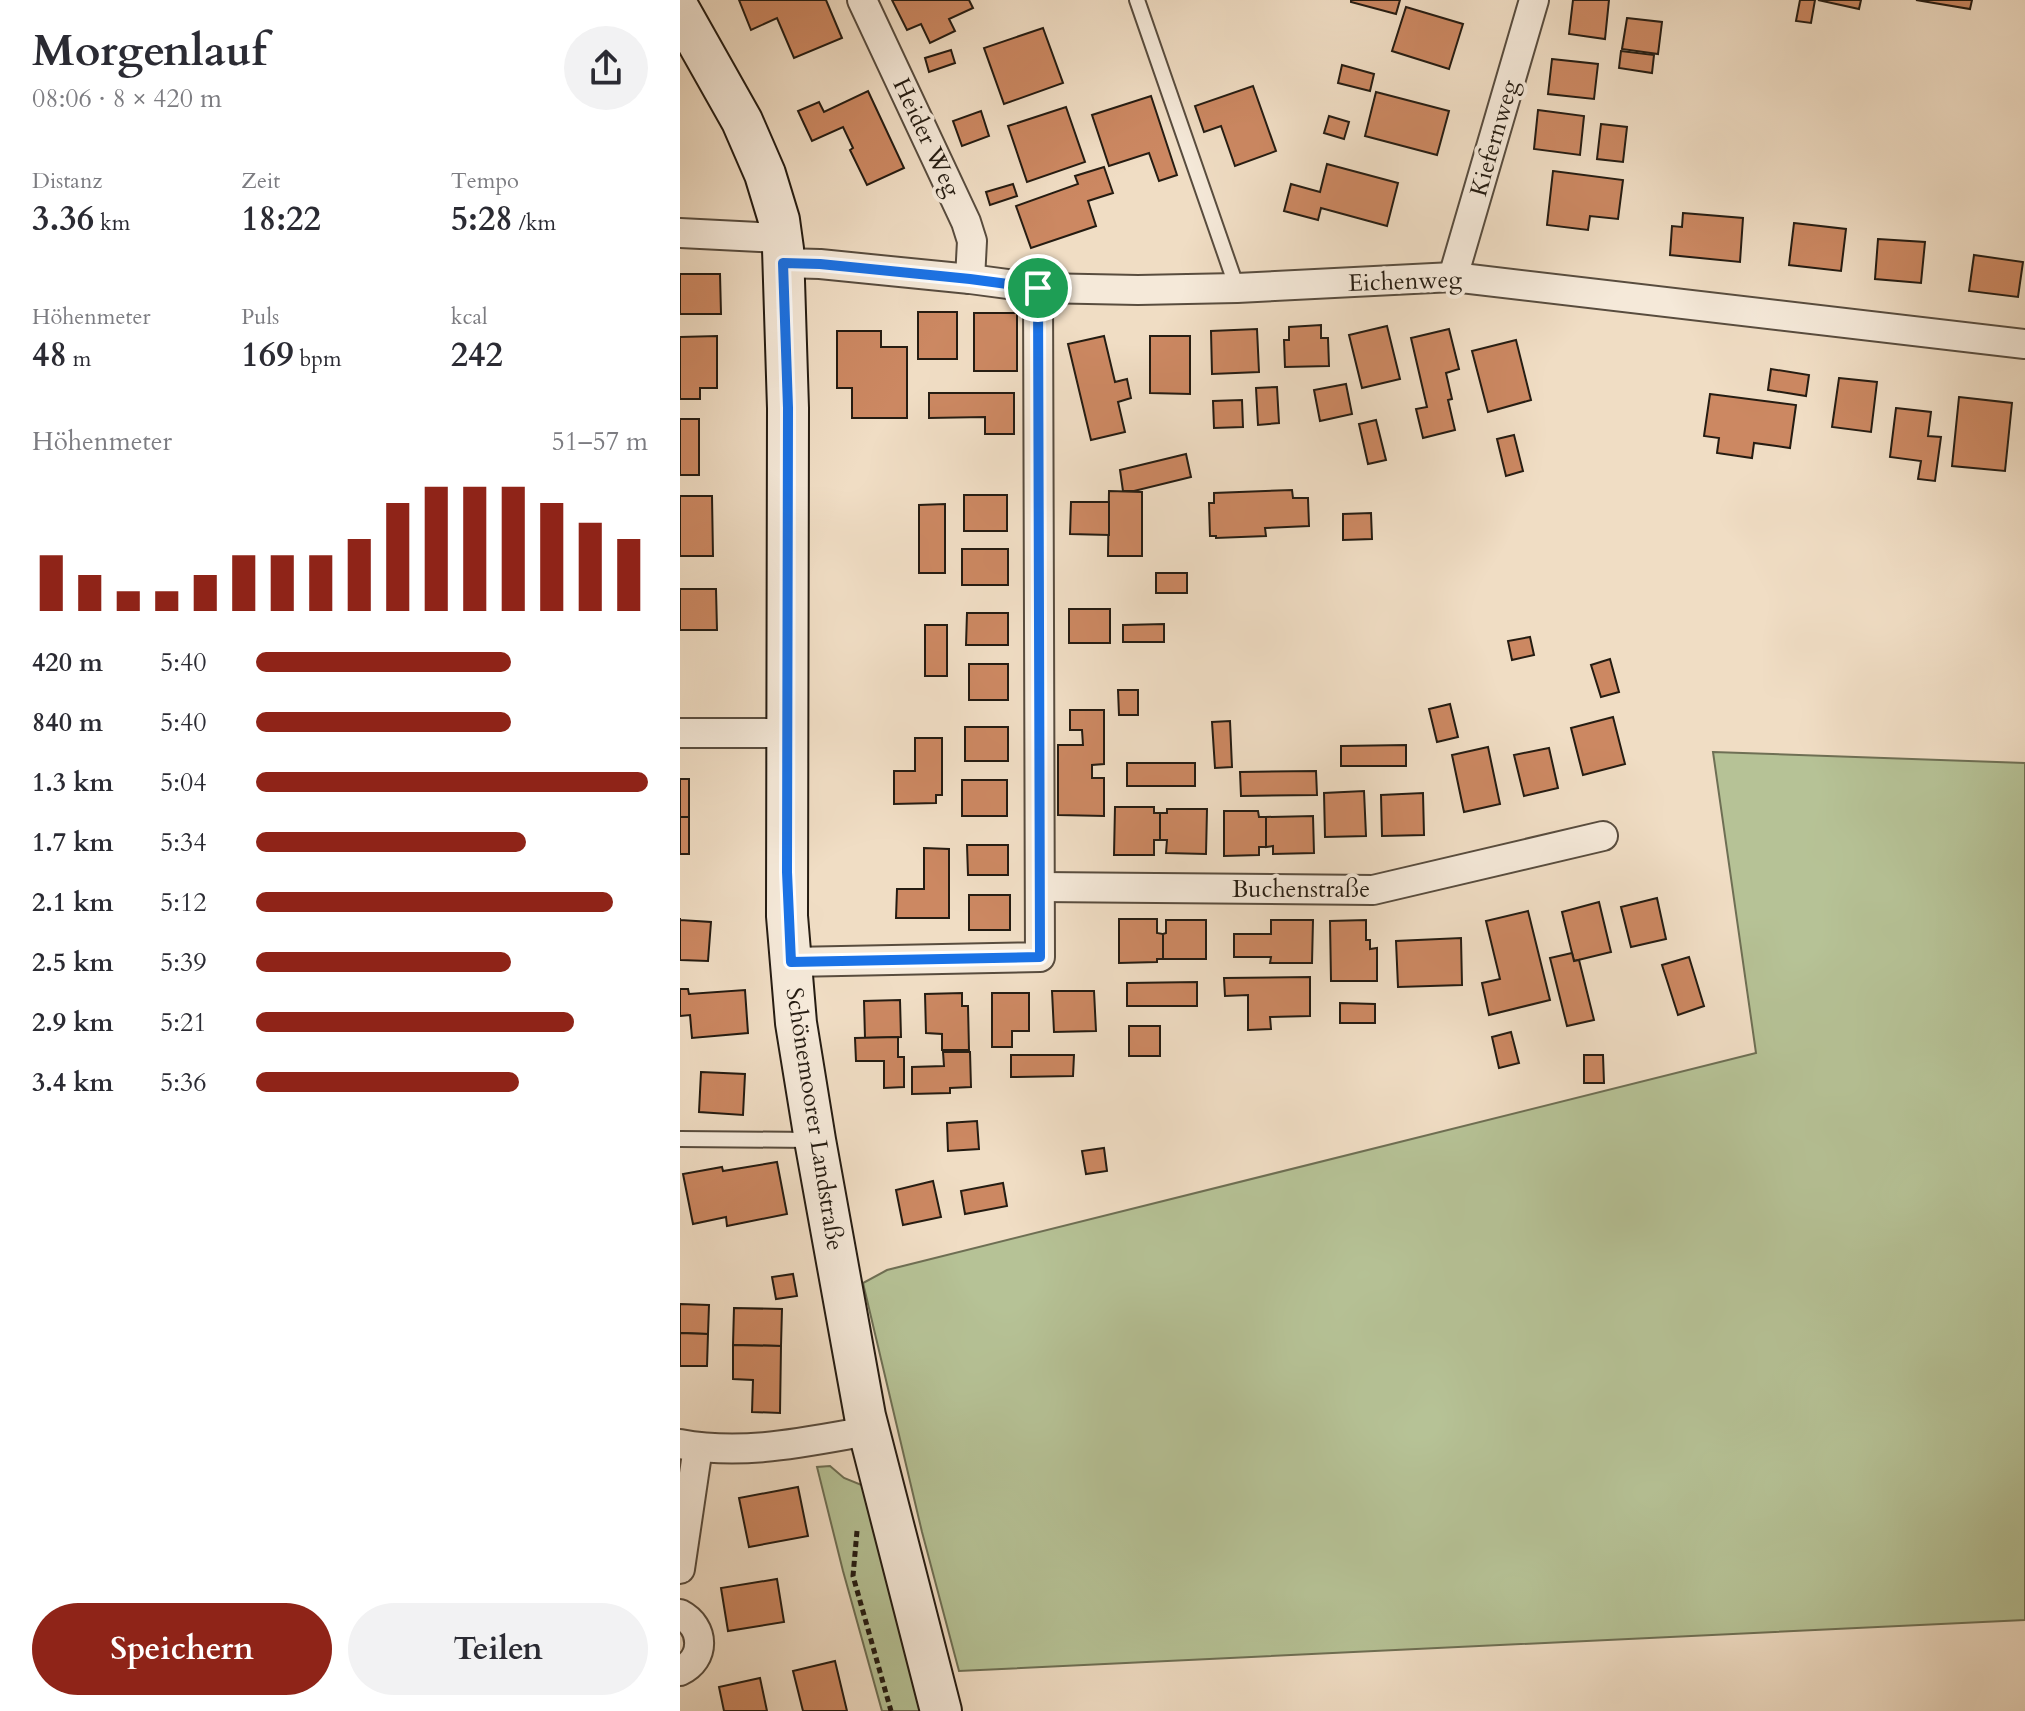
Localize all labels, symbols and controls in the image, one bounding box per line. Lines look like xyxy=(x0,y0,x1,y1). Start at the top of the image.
text: Morgenlauf xyxy=(32,21,267,81)
button: share xyxy=(564,26,648,110)
street label: Heider Weg xyxy=(885,72,969,202)
street label: Kiefernweg xyxy=(1462,76,1527,200)
text: 08:06 · 8 × 420 m xyxy=(32,81,222,116)
text: Distanz xyxy=(32,166,102,196)
text: Zeit xyxy=(241,166,280,196)
text: Tempo xyxy=(451,166,519,196)
text: 3.36 xyxy=(32,196,94,242)
text: 18:22 xyxy=(241,196,321,242)
text: 5:28 xyxy=(451,196,513,242)
text: km xyxy=(94,208,130,238)
text: /km xyxy=(513,208,556,238)
pin xyxy=(1004,254,1072,322)
street label: Eichenweg xyxy=(1348,263,1463,300)
icon: arrive xyxy=(1016,266,1060,310)
text: Höhenmeter xyxy=(32,302,150,332)
text: Puls xyxy=(241,302,279,332)
text: kcal xyxy=(451,302,488,332)
text: 48 xyxy=(32,332,67,378)
text: 169 xyxy=(241,332,294,378)
text: 242 xyxy=(451,332,503,378)
text: m xyxy=(67,344,91,374)
text: bpm xyxy=(294,344,342,374)
text: Höhenmeter xyxy=(32,424,172,459)
text: 51–57 m xyxy=(551,424,648,459)
text: 420 m xyxy=(32,645,103,680)
text: 5:40 xyxy=(160,645,207,680)
text: 840 m xyxy=(32,705,103,740)
text: 5:40 xyxy=(160,705,207,740)
text: 1.3 km xyxy=(32,765,113,800)
text: 5:04 xyxy=(160,765,207,800)
text: 1.7 km xyxy=(32,825,113,860)
text: 5:34 xyxy=(160,825,207,860)
street label: Buchenstraße xyxy=(1232,873,1370,906)
text: 2.1 km xyxy=(32,885,113,920)
text: 5:12 xyxy=(160,885,207,920)
text: 2.5 km xyxy=(32,945,113,980)
text: 5:39 xyxy=(160,945,207,980)
street label: Schönemoorer Landstraße xyxy=(777,985,852,1253)
text: 2.9 km xyxy=(32,1005,113,1040)
text: 5:21 xyxy=(160,1005,207,1040)
text: 3.4 km xyxy=(32,1065,113,1100)
text: 5:36 xyxy=(160,1065,207,1100)
button: Speichern xyxy=(32,1603,332,1695)
button: Teilen xyxy=(348,1603,648,1695)

